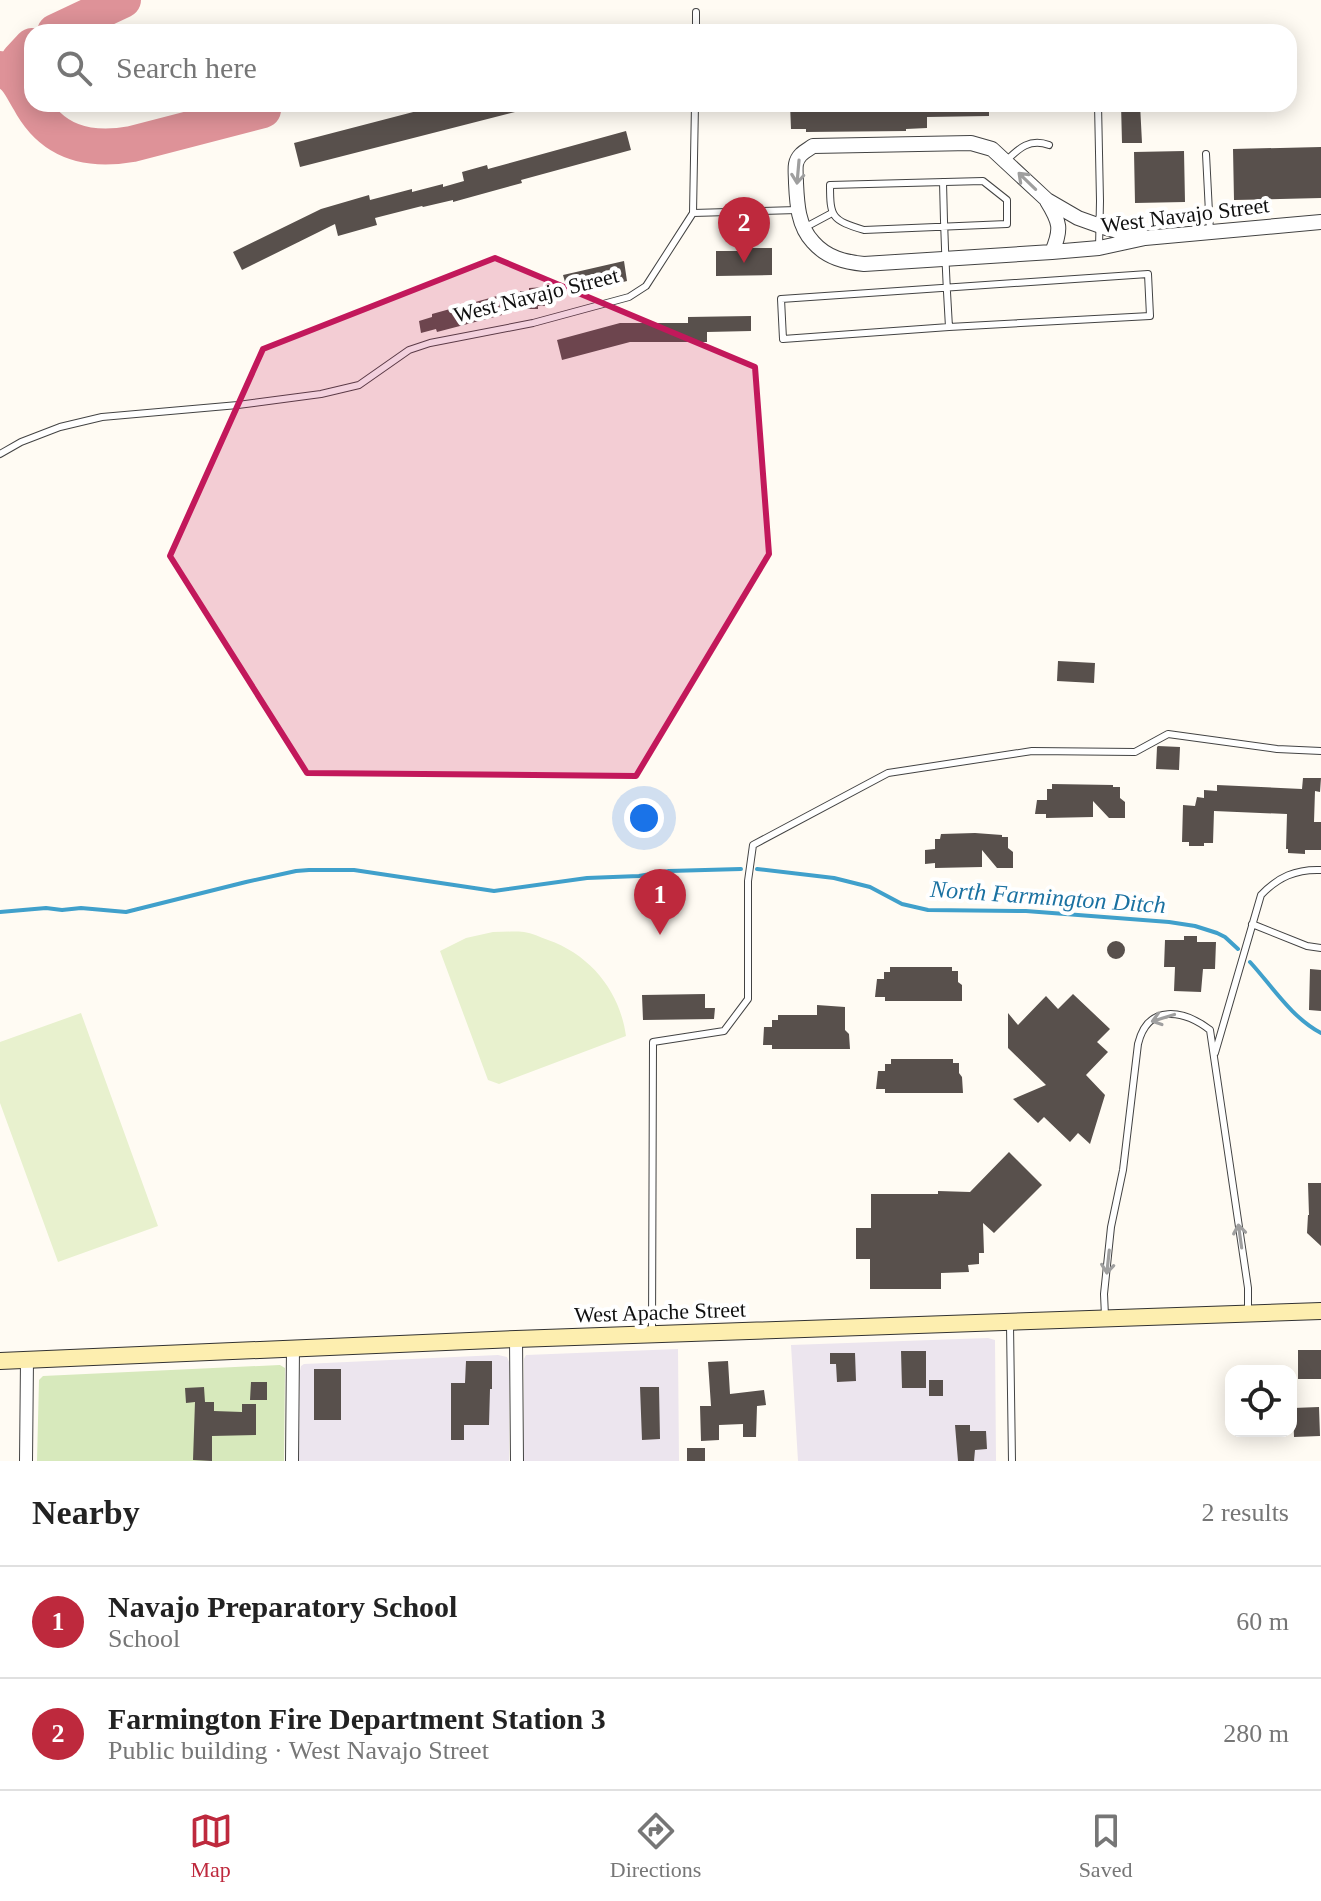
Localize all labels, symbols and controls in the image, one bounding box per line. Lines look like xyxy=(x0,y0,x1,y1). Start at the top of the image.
search box xyxy=(24,24,1297,112)
icon: search xyxy=(52,46,96,90)
text: Search here xyxy=(116,51,257,84)
one-way arrow xyxy=(790,158,805,184)
one-way arrow xyxy=(1018,172,1037,191)
street label: West Navajo Street xyxy=(1099,192,1271,238)
pin: 2 xyxy=(718,197,770,263)
street label: West Navajo Street xyxy=(451,262,621,328)
your location xyxy=(624,798,664,838)
pin: 1 xyxy=(634,869,686,935)
water label: North Farmington Ditch xyxy=(928,876,1167,918)
one-way arrow xyxy=(1151,1012,1176,1026)
one-way arrow xyxy=(1232,1223,1247,1249)
one-way arrow xyxy=(1100,1248,1115,1275)
street label: West Apache Street xyxy=(574,1297,746,1327)
map controls xyxy=(1225,1365,1297,1437)
button: locate xyxy=(1225,1365,1297,1437)
text: Nearby xyxy=(32,1494,140,1531)
text: 2 results xyxy=(1202,1498,1289,1527)
text: Navajo Preparatory School xyxy=(108,1590,457,1623)
text: 1 xyxy=(52,1607,65,1636)
text: 60 m xyxy=(1236,1607,1289,1636)
text: School xyxy=(108,1624,180,1653)
text: Farmington Fire Department Station 3 xyxy=(108,1702,606,1735)
text: 2 xyxy=(52,1719,65,1748)
text: 280 m xyxy=(1223,1719,1289,1748)
text: Public building · West Navajo Street xyxy=(108,1736,489,1765)
tab: Map xyxy=(189,1809,233,1883)
tab: Directions xyxy=(610,1809,701,1883)
tab: Saved xyxy=(1079,1809,1132,1883)

